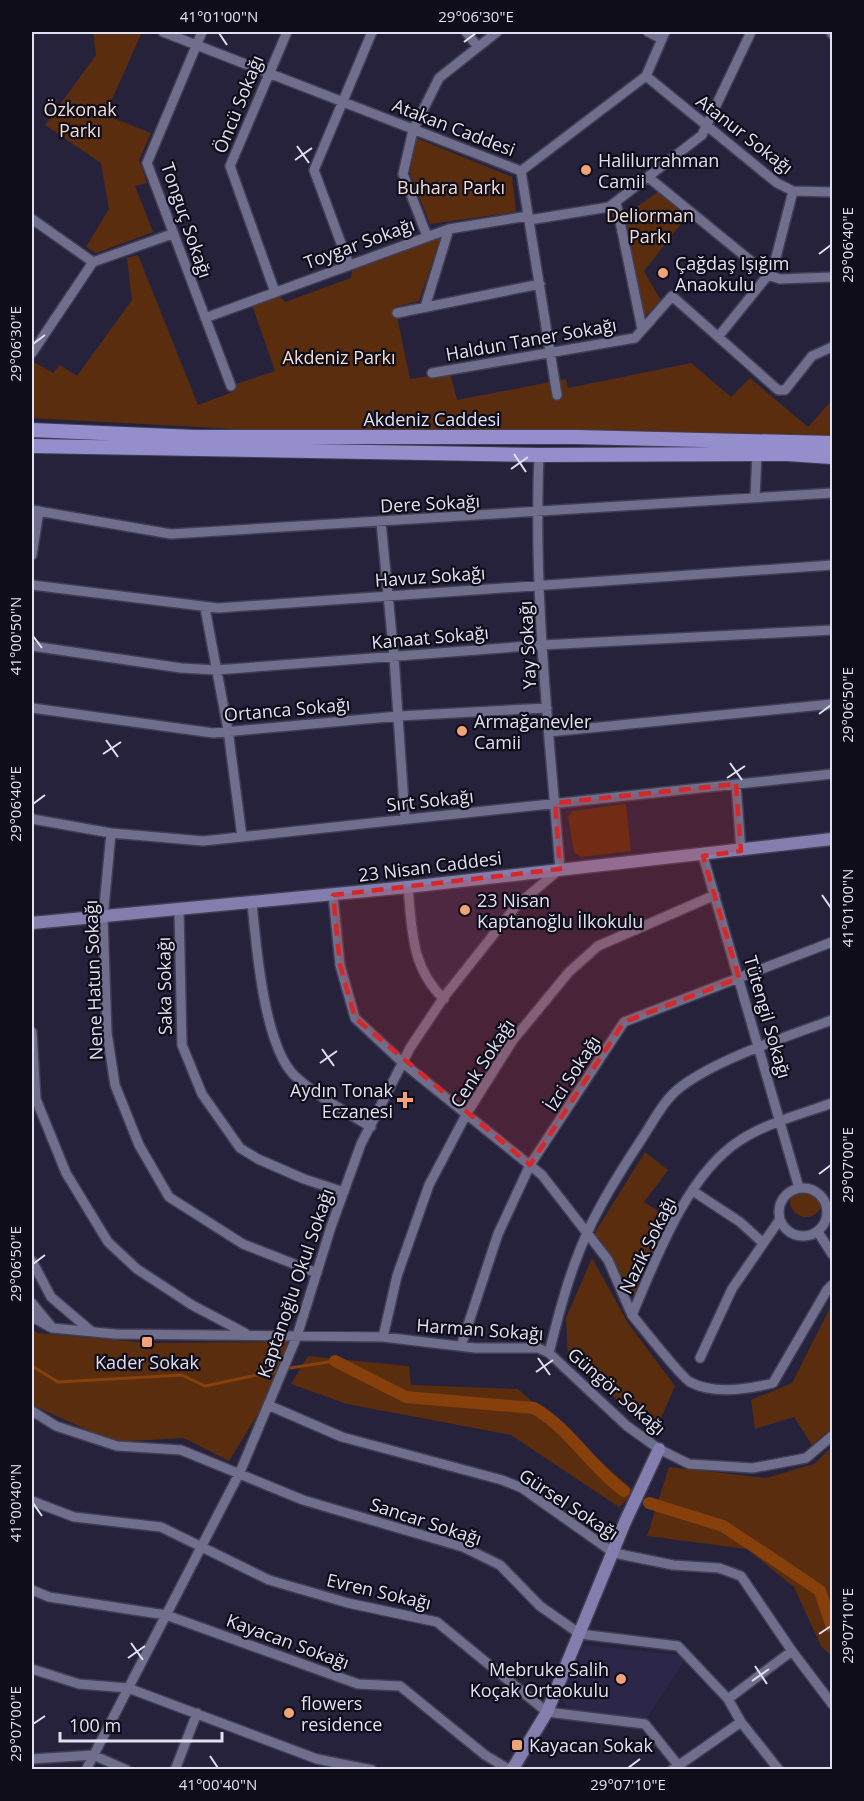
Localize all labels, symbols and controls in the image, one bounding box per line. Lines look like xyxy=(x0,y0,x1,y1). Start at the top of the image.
text: 41°01'00"N xyxy=(180,6,258,26)
text: 29°06'30"E xyxy=(438,6,514,26)
street label: Öncü Sokağı xyxy=(207,51,269,157)
street label: Atanur Sokağı xyxy=(692,89,798,179)
street label: Atakan Caddesi xyxy=(389,93,519,161)
park label: Özkonak Parkı xyxy=(43,97,117,142)
place label: Halilurrahman Camii xyxy=(598,148,719,193)
street label: Tonguç Sokağı xyxy=(156,159,218,281)
marker: Halilurrahman Camii xyxy=(579,163,593,177)
park label: Buhara Parkı xyxy=(397,175,505,199)
park label: Deliorman Parkı xyxy=(606,203,694,248)
text: 29°06'40"E xyxy=(837,207,857,283)
street label: Toygar Sokağı xyxy=(300,212,418,274)
place label: Çağdaş Işığım Anaokulu xyxy=(675,251,790,296)
marker: Çağdaş Işığım Anaokulu xyxy=(656,266,670,280)
text: 29°06'30"E xyxy=(5,306,25,382)
street label: Haldun Taner Sokağı xyxy=(444,312,618,366)
park label: Akdeniz Parkı xyxy=(283,345,395,369)
street label: Akdeniz Caddesi xyxy=(363,407,501,431)
street label: Dere Sokağı xyxy=(380,488,480,518)
street label: Havuz Sokağı xyxy=(374,560,486,592)
text: 41°00'50"N xyxy=(5,597,25,675)
street label: Yay Sokağı xyxy=(513,600,541,690)
street label: Kanaat Sokağı xyxy=(370,620,490,654)
text: 29°06'50"E xyxy=(837,667,857,743)
street label: Ortanca Sokağı xyxy=(223,692,351,726)
place label: Armağanevler Camii xyxy=(474,709,592,754)
marker: Armağanevler Camii xyxy=(455,724,469,738)
text: 29°06'40"E xyxy=(5,766,25,842)
street label: Sırt Sokağı xyxy=(385,784,475,816)
street label: 23 Nisan Caddesi xyxy=(357,845,503,887)
text: 41°01'00"N xyxy=(837,869,857,947)
place label: 23 Nisan Kaptanoğlu İlkokulu xyxy=(477,888,643,933)
street label: Nene Hatun Sokağı xyxy=(78,899,108,1061)
marker: 23 Nisan Kaptanoğlu İlkokulu xyxy=(458,903,472,917)
street label: Saka Sokağı xyxy=(151,937,177,1035)
street label: Tütengil Sokağı xyxy=(739,953,797,1081)
street label: Cenk Sokağı xyxy=(444,1014,520,1112)
street label: İzci Sokağı xyxy=(539,1030,605,1116)
place label: Aydın Tonak Eczanesi xyxy=(290,1078,394,1123)
marker: Aydın Tonak Eczanesi xyxy=(398,1093,412,1107)
text: 29°07'00"E xyxy=(837,1127,857,1203)
street label: Kaptanoğlu Okul Sokağı xyxy=(251,1185,339,1381)
street label: Nazik Sokağı xyxy=(613,1192,681,1298)
text: 29°06'50"E xyxy=(5,1226,25,1302)
street label: Harman Sokağı xyxy=(416,1313,544,1345)
marker: Kader Sokak xyxy=(140,1335,154,1349)
street label: Güngör Sokağı xyxy=(563,1342,671,1440)
place label: Kader Sokak xyxy=(95,1350,199,1374)
street label: Gürsel Sokağı xyxy=(515,1463,623,1545)
text: 41°00'40"N xyxy=(5,1464,25,1542)
street label: Sancar Sokağı xyxy=(367,1492,485,1550)
street label: Evren Sokağı xyxy=(324,1567,434,1615)
text: 29°07'10"E xyxy=(837,1588,857,1664)
street label: Kayacan Sokağı xyxy=(223,1608,353,1674)
place label: Mebruke Salih Koçak Ortaokulu xyxy=(470,1657,609,1702)
marker: Mebruke Salih Koçak Ortaokulu xyxy=(614,1672,628,1686)
text: 29°07'00"E xyxy=(5,1686,25,1762)
place label: flowers residence xyxy=(301,1691,382,1736)
scale bar xyxy=(60,1705,222,1743)
marker: flowers residence xyxy=(282,1706,296,1720)
text: 100 m xyxy=(69,1713,121,1737)
place label: Kayacan Sokak xyxy=(529,1733,654,1757)
marker: Kayacan Sokak xyxy=(510,1738,524,1752)
text: 41°00'40"N xyxy=(179,1774,257,1794)
text: 29°07'10"E xyxy=(590,1774,666,1794)

